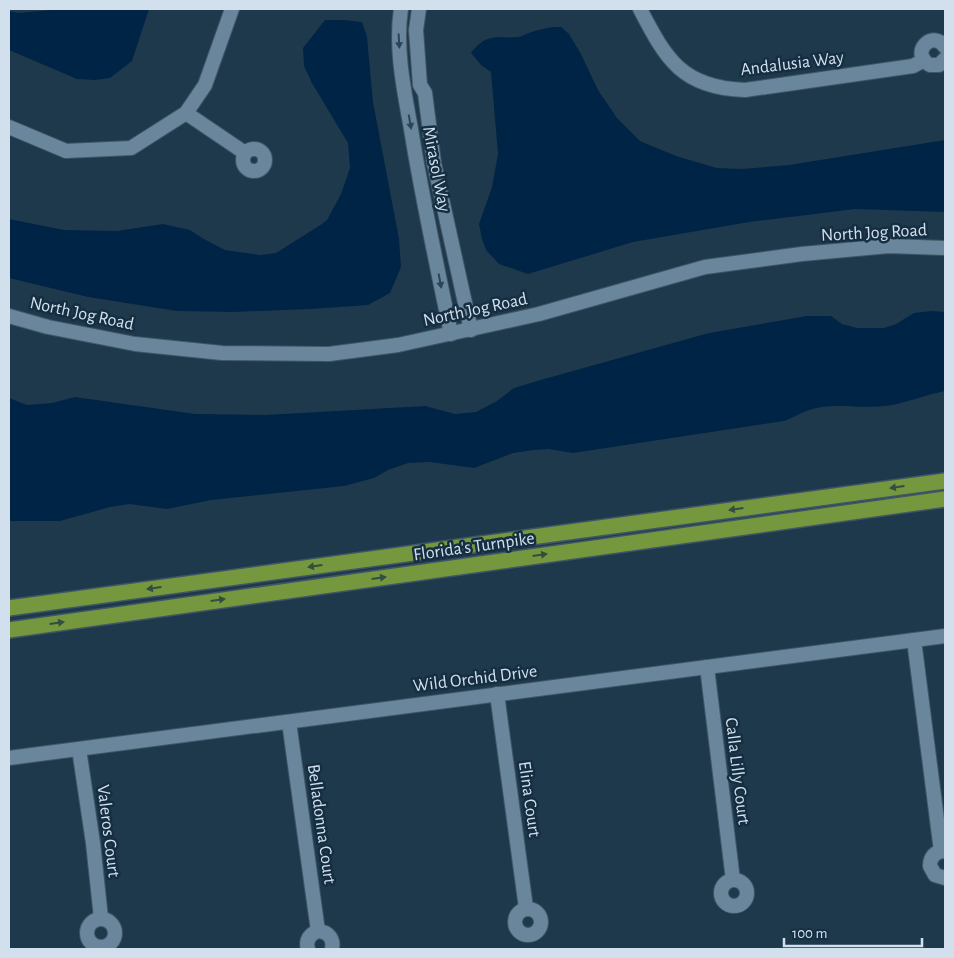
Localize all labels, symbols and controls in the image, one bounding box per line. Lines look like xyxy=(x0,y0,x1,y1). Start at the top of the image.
one-way arrow xyxy=(396,33,404,49)
street label: Andalusia Way xyxy=(739,49,845,79)
one-way arrow xyxy=(406,114,414,130)
street label: Mirasol Way xyxy=(419,125,453,214)
street label: North Jog Road xyxy=(821,221,927,245)
one-way arrow xyxy=(436,274,444,289)
street label: North Jog Road xyxy=(421,290,529,330)
street label: North Jog Road xyxy=(28,294,136,334)
one-way arrow xyxy=(889,483,905,491)
one-way arrow xyxy=(728,505,744,513)
street label: Florida's Turnpike xyxy=(412,530,536,564)
one-way arrow xyxy=(532,551,548,559)
one-way arrow xyxy=(306,562,322,570)
one-way arrow xyxy=(371,574,387,582)
one-way arrow xyxy=(145,584,161,592)
one-way arrow xyxy=(210,596,226,604)
one-way arrow xyxy=(49,619,65,627)
street label: Wild Orchid Drive xyxy=(412,662,538,696)
street label: Calla Lilly Court xyxy=(722,717,753,826)
street label: Elina Court xyxy=(515,760,543,838)
street label: Belladonna Court xyxy=(304,763,338,886)
street label: Valeros Court xyxy=(93,784,123,879)
scale bar xyxy=(784,916,922,948)
text: 100 m xyxy=(792,926,827,941)

